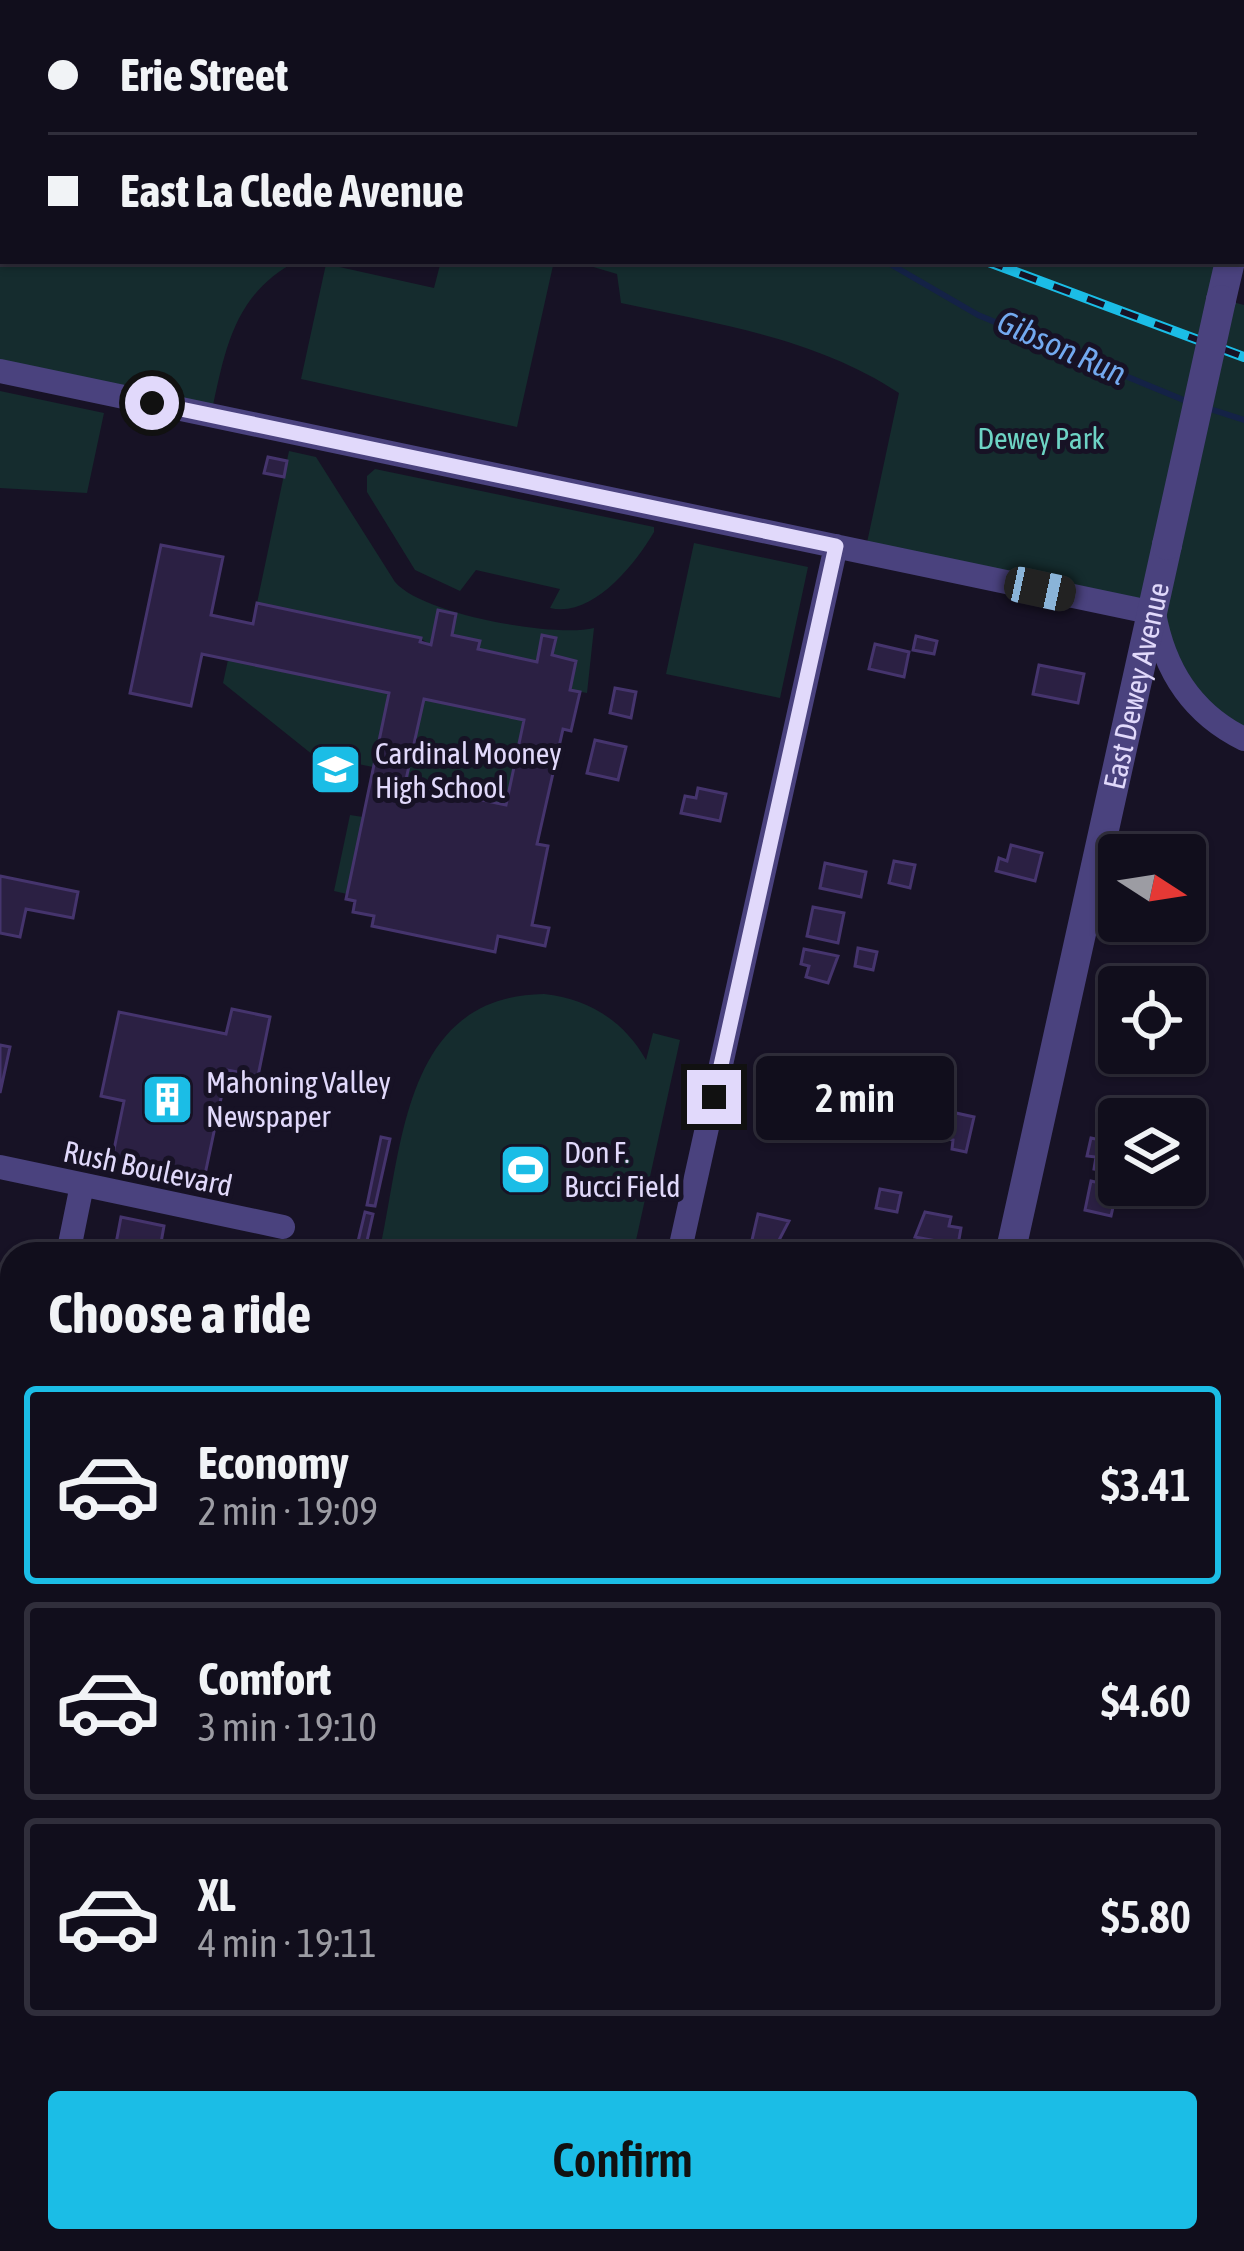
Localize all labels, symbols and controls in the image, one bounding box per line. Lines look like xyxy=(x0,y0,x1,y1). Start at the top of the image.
text: Erie Street xyxy=(120,49,288,101)
text: East La Clede Avenue xyxy=(120,165,464,217)
water label: Gibson Run xyxy=(992,302,1132,392)
route start xyxy=(125,376,179,430)
park label: Dewey Park xyxy=(977,421,1105,455)
car xyxy=(1001,564,1079,614)
street label: East Dewey Avenue xyxy=(1096,579,1175,792)
place label: Cardinal Mooney High School xyxy=(375,736,562,804)
school or university icon: Cardinal Mooney High School xyxy=(308,742,364,798)
north arrow xyxy=(1098,834,1206,942)
map controls xyxy=(1098,834,1206,1206)
button: locate xyxy=(1098,966,1206,1074)
callout: 2 min xyxy=(756,1055,954,1139)
place label: Mahoning Valley Newspaper xyxy=(206,1065,391,1133)
route end xyxy=(687,1070,741,1124)
building icon: Mahoning Valley Newspaper xyxy=(139,1071,195,1127)
text: 2 min xyxy=(815,1076,895,1120)
button: layers xyxy=(1098,1098,1206,1206)
street label: Rush Boulevard xyxy=(61,1134,235,1202)
place label: Don F. Bucci Field xyxy=(564,1135,680,1203)
sports icon: Don F. Bucci Field xyxy=(497,1141,553,1197)
text: Choose a ride xyxy=(48,1283,311,1344)
icon: car xyxy=(54,1431,162,1539)
text: Economy xyxy=(198,1437,349,1489)
text: $3.41 xyxy=(1101,1459,1191,1511)
text: 2 min · 19:09 xyxy=(198,1489,378,1533)
icon: car xyxy=(54,1647,162,1755)
text: Comfort xyxy=(198,1653,331,1705)
text: $4.60 xyxy=(1101,1675,1191,1727)
text: 3 min · 19:10 xyxy=(198,1705,377,1749)
icon: car xyxy=(54,1863,162,1971)
text: XL xyxy=(198,1869,236,1921)
text: $5.80 xyxy=(1101,1891,1191,1943)
text: 4 min · 19:11 xyxy=(198,1921,377,1965)
button: Confirm xyxy=(48,2091,1197,2229)

